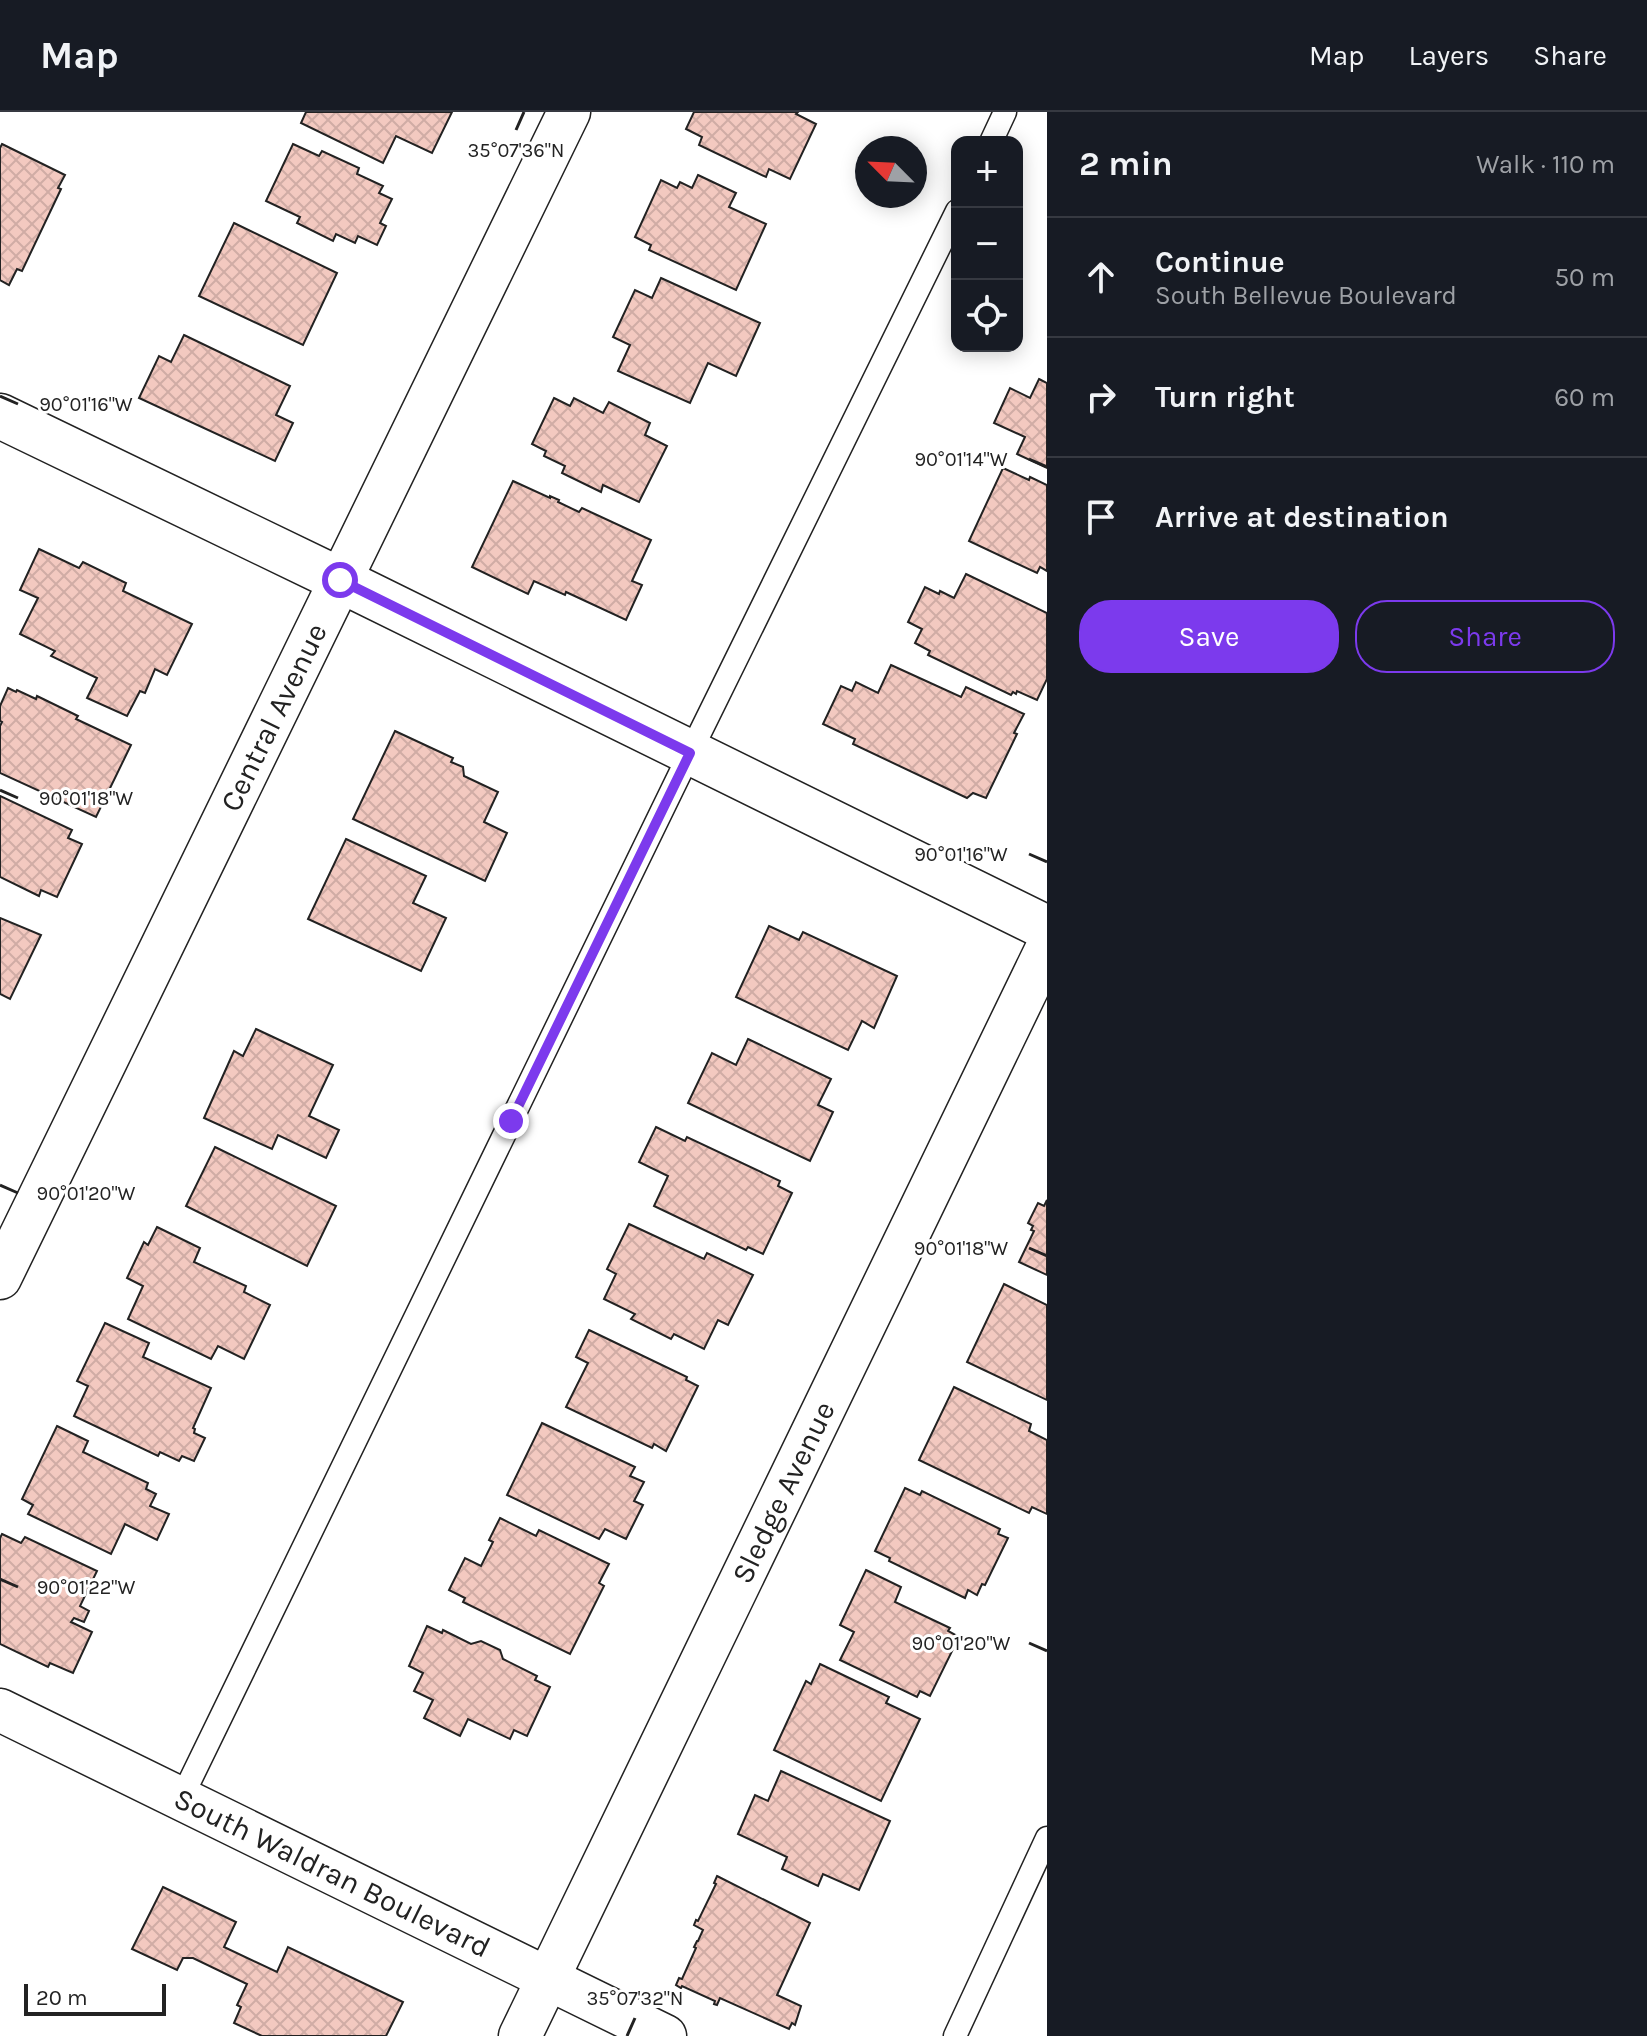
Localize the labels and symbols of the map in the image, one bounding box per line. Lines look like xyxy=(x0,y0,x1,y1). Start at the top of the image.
north arrow xyxy=(855,136,927,208)
text: 35°07'36"N xyxy=(468,139,564,162)
text: 90°01'16"W xyxy=(39,393,133,416)
text: 90°01'14"W xyxy=(914,448,1008,471)
route start xyxy=(322,562,358,598)
street label: Central Avenue xyxy=(213,617,335,817)
text: 90°01'18"W xyxy=(39,787,133,810)
text: 90°01'16"W xyxy=(914,843,1008,866)
route end xyxy=(493,1103,529,1139)
text: 90°01'20"W xyxy=(37,1182,136,1205)
text: 90°01'18"W xyxy=(914,1237,1008,1260)
street label: Sledge Avenue xyxy=(724,1395,843,1589)
text: 90°01'22"W xyxy=(37,1576,135,1599)
text: 90°01'20"W xyxy=(912,1632,1011,1655)
street label: South Waldran Boulevard xyxy=(168,1780,496,1966)
scale bar xyxy=(24,1980,166,2016)
text: 35°07'32"N xyxy=(586,1987,684,2010)

